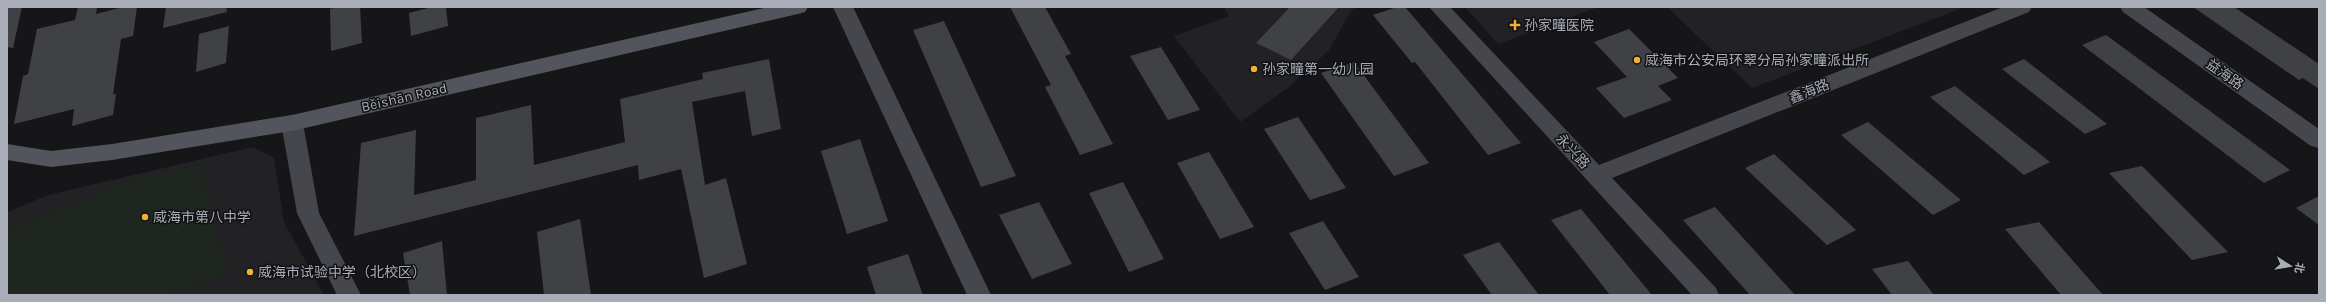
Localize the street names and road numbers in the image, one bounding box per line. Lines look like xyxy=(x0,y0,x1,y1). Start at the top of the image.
street label: 益海路 xyxy=(2203,55,2247,93)
street label: 鑫海路 xyxy=(1787,76,1832,107)
street label: Běishān Road xyxy=(360,79,449,116)
street label: 永兴路 xyxy=(1552,130,1593,172)

